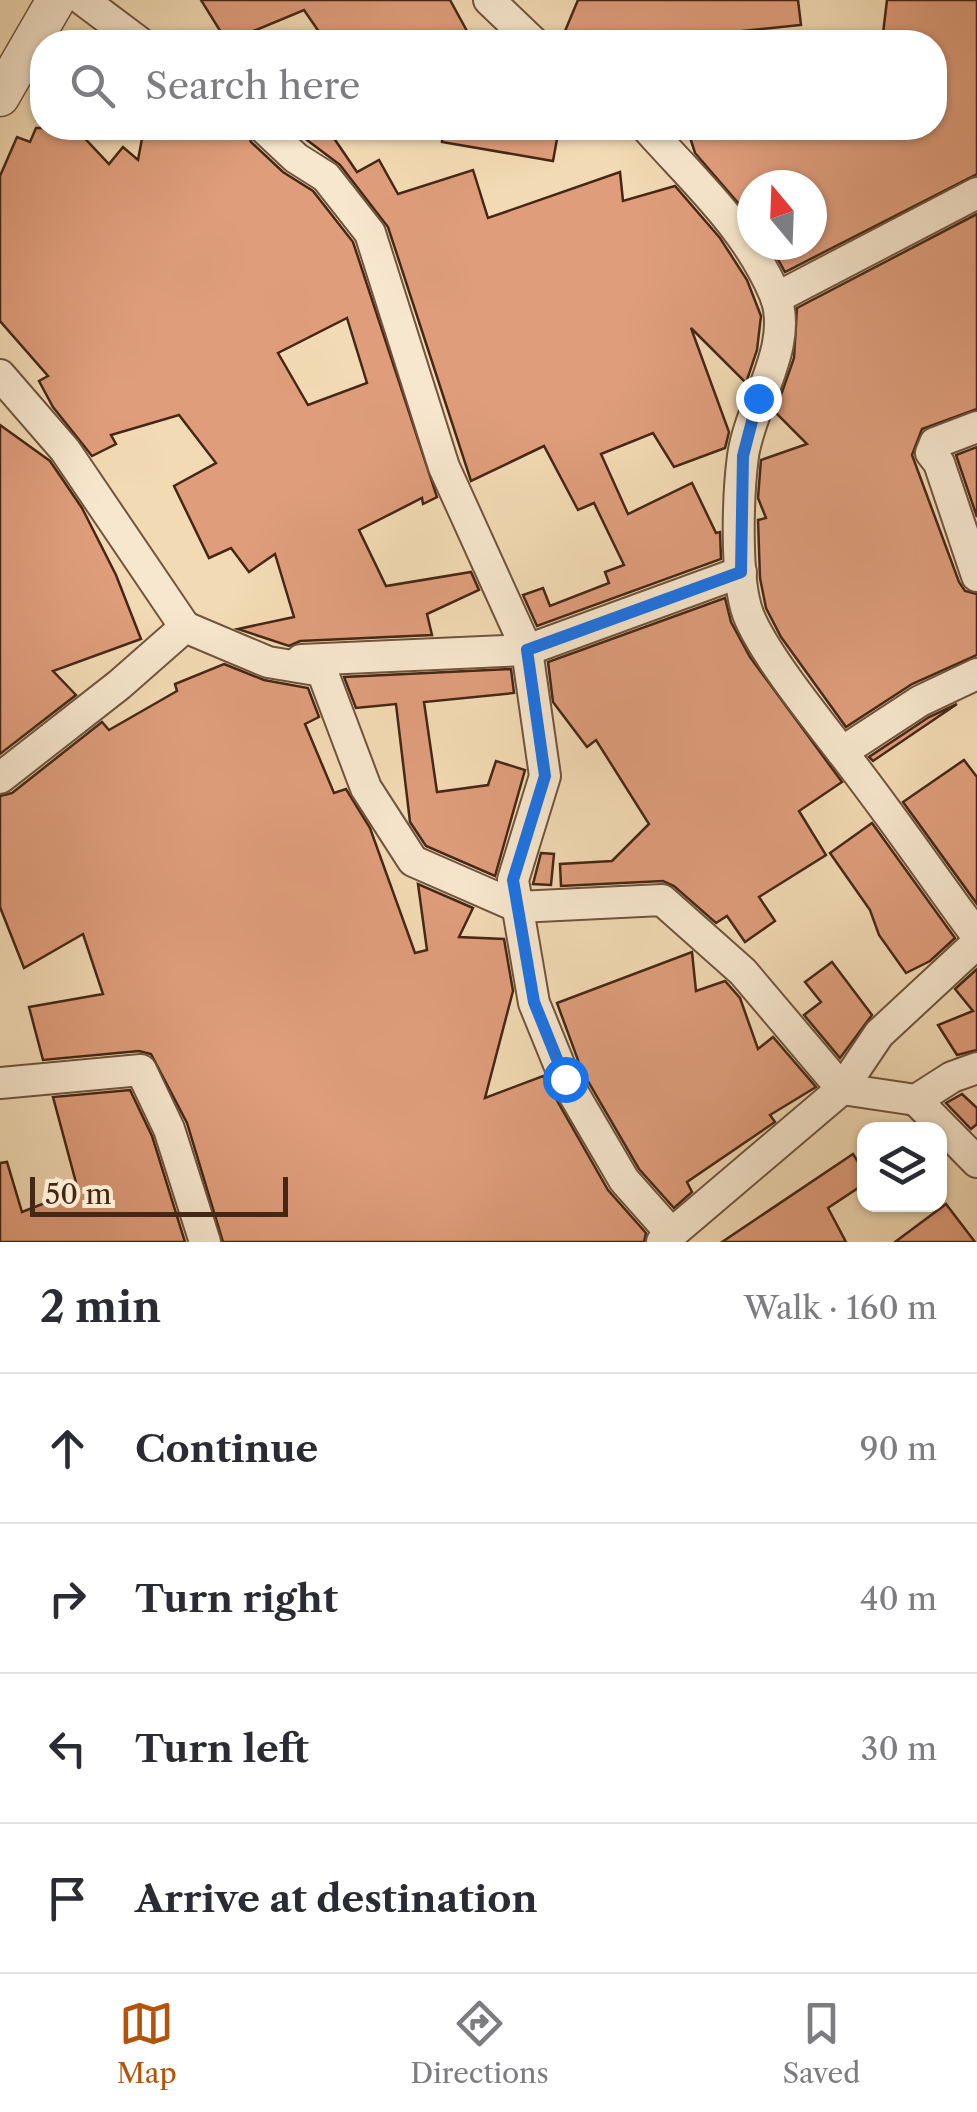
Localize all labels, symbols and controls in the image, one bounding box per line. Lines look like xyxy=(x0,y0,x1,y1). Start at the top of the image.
search box xyxy=(30,30,947,140)
icon: search xyxy=(65,58,120,113)
text: Search here xyxy=(145,62,360,109)
north arrow xyxy=(737,170,827,260)
route end xyxy=(736,376,782,422)
route start xyxy=(543,1057,589,1103)
map controls xyxy=(857,1122,947,1212)
button: layers xyxy=(857,1122,947,1212)
scale bar xyxy=(30,1172,288,1216)
text: 50 m xyxy=(45,1177,112,1211)
text: 2 min xyxy=(40,1281,161,1333)
text: Walk · 160 m xyxy=(744,1288,937,1327)
icon: ahead xyxy=(40,1421,95,1476)
text: Continue xyxy=(135,1425,318,1472)
text: 90 m xyxy=(860,1429,937,1468)
icon: right xyxy=(40,1571,95,1626)
text: Turn right xyxy=(135,1575,338,1622)
text: 40 m xyxy=(860,1579,937,1618)
icon: left xyxy=(40,1721,95,1776)
text: Turn left xyxy=(135,1725,309,1772)
text: 30 m xyxy=(861,1729,937,1768)
icon: arrive xyxy=(40,1871,95,1926)
text: Arrive at destination xyxy=(135,1875,538,1922)
tab: Map xyxy=(117,1996,177,2090)
tab: Directions xyxy=(410,1996,549,2090)
tab: Saved xyxy=(782,1996,860,2090)

